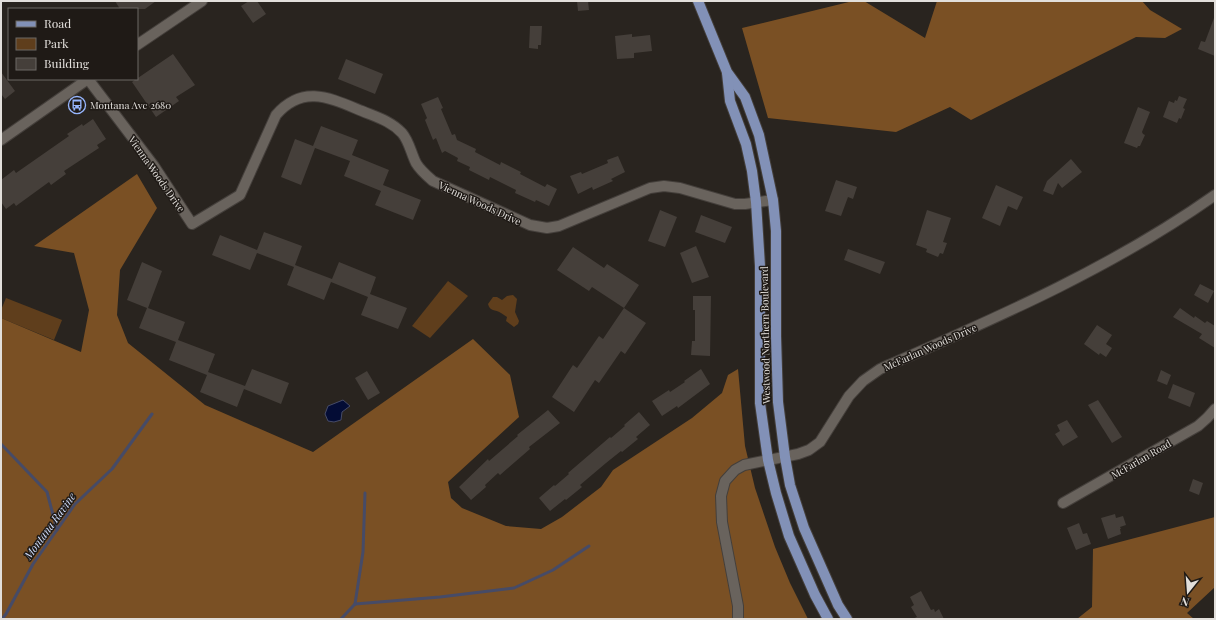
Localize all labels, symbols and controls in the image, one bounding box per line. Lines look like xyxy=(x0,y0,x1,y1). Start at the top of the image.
legend xyxy=(8,8,138,80)
text: Road xyxy=(44,15,71,31)
text: Park xyxy=(44,35,69,51)
text: Building xyxy=(44,55,90,71)
bus stop icon: Montana Ave 2680 xyxy=(67,95,87,115)
place label: Montana Ave 2680 xyxy=(90,98,171,112)
street label: Vienna Woods Drive xyxy=(125,132,188,215)
street label: Vienna Woods Drive xyxy=(436,177,524,228)
street label: Westwood Northern Boulevard xyxy=(757,266,773,405)
street label: McFarlan Woods Drive xyxy=(881,320,979,374)
street label: McFarlan Road xyxy=(1108,436,1174,482)
water label: Montana Ravine xyxy=(20,489,79,563)
north arrow xyxy=(1168,572,1208,612)
text: N xyxy=(1179,594,1191,610)

